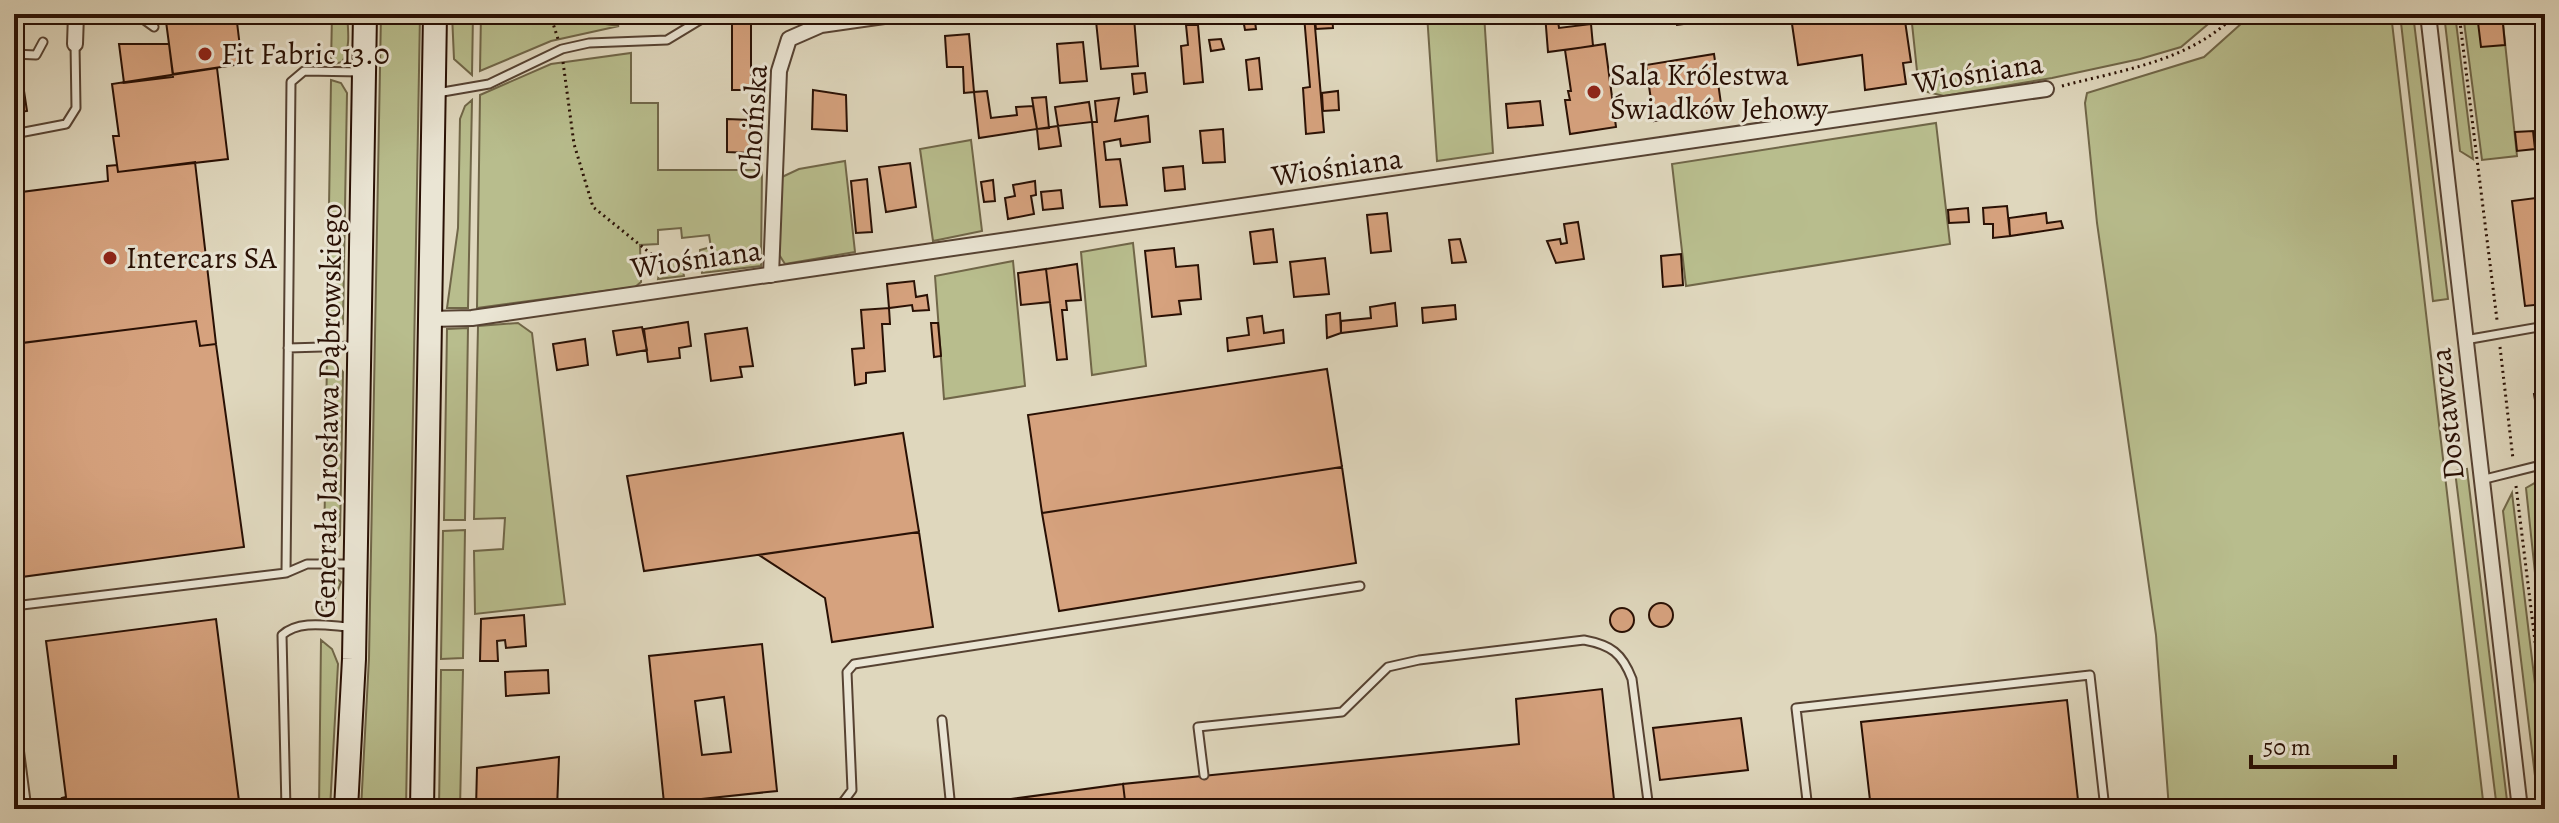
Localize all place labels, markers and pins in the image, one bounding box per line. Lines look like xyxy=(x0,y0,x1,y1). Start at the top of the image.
place label: Fit Fabric 13.0 xyxy=(221,34,390,74)
marker: Fit Fabric 13.0 xyxy=(196,45,214,63)
place label: Sala Królestwa Świadków Jehowy xyxy=(1610,55,1829,129)
marker: Sala Królestwa Świadków Jehowy xyxy=(1585,83,1603,101)
place label: Intercars SA xyxy=(126,238,277,278)
marker: Intercars SA xyxy=(101,249,119,267)

